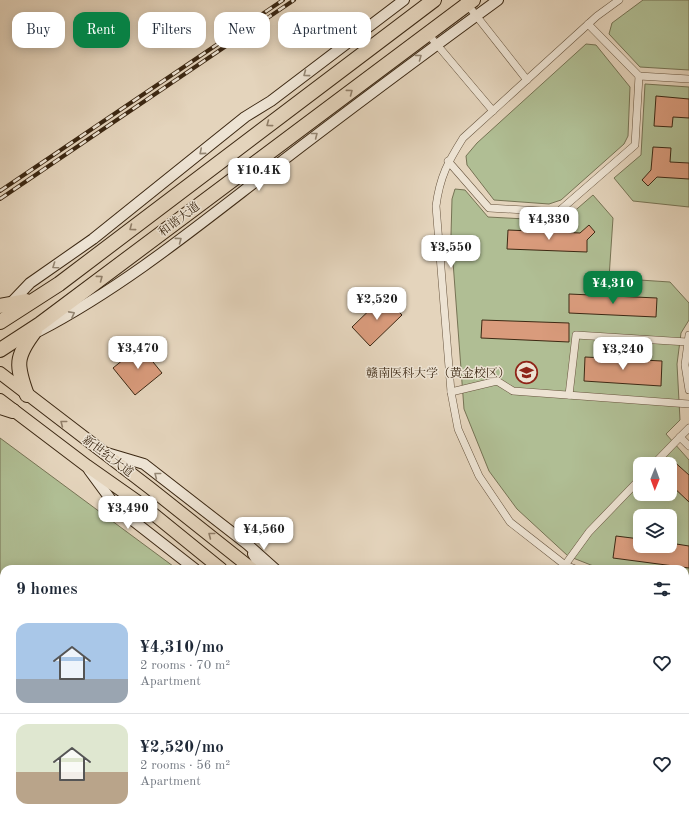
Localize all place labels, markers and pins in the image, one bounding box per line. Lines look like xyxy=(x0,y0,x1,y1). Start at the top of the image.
pin: ¥10.4K xyxy=(226,158,292,192)
pin: ¥4,330 xyxy=(516,207,582,241)
pin: ¥3,550 xyxy=(418,235,484,269)
pin: ¥4,310 xyxy=(580,271,646,305)
pin: ¥2,520 xyxy=(344,287,410,321)
pin: ¥3,470 xyxy=(105,336,171,370)
pin: ¥3,240 xyxy=(590,337,656,371)
school or university icon: 赣南医科大学（黄金校区） xyxy=(513,360,539,386)
place label: 赣南医科大学（黄金校区） xyxy=(366,366,510,380)
pin: ¥3,490 xyxy=(95,496,161,530)
pin: ¥4,560 xyxy=(231,517,297,551)

